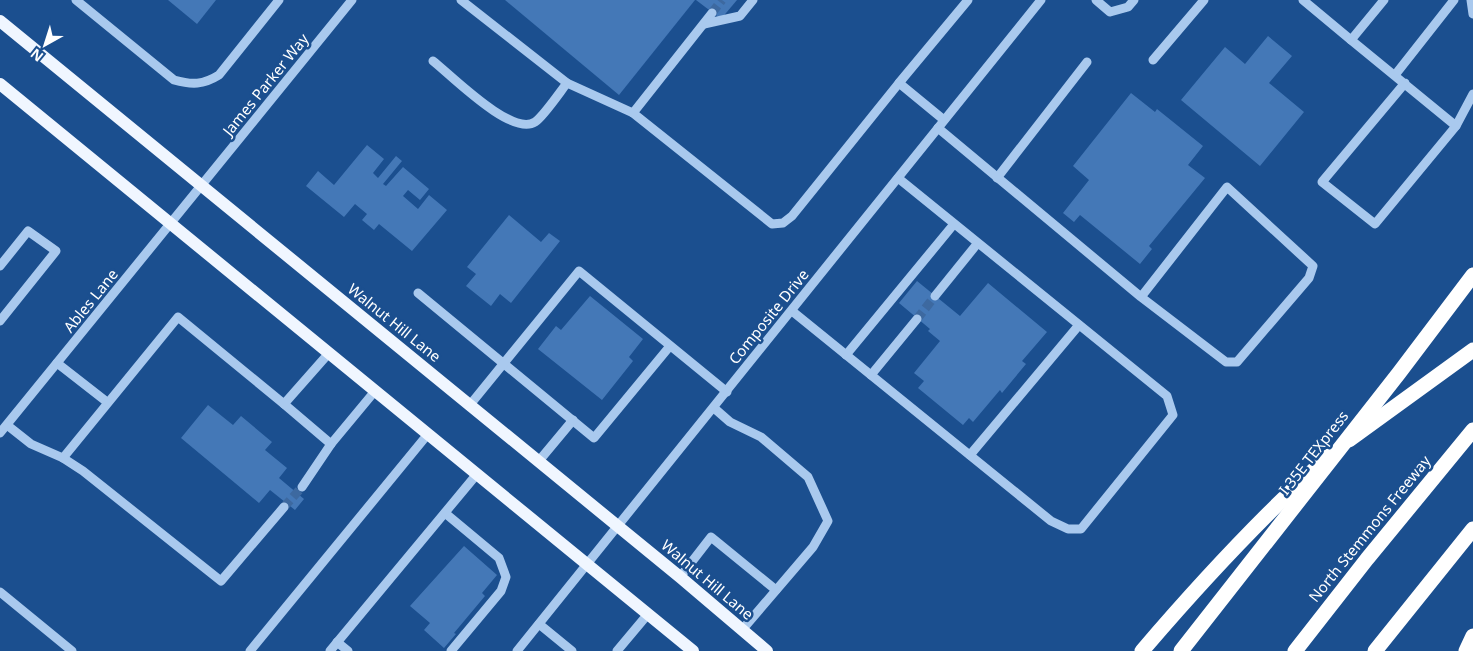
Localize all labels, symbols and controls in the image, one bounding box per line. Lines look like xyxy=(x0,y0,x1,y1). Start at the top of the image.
north arrow xyxy=(20,20,70,70)
street label: James Parker Way xyxy=(217,29,313,141)
text: N xyxy=(26,45,47,66)
street label: Ables Lane xyxy=(58,264,122,336)
street label: Composite Drive xyxy=(724,265,813,368)
street label: Walnut Hill Lane xyxy=(344,278,445,366)
street label: I 35E TEXpress xyxy=(1274,406,1352,499)
street label: North Stemmons Freeway xyxy=(1304,451,1435,606)
street label: Walnut Hill Lane xyxy=(657,535,758,624)

